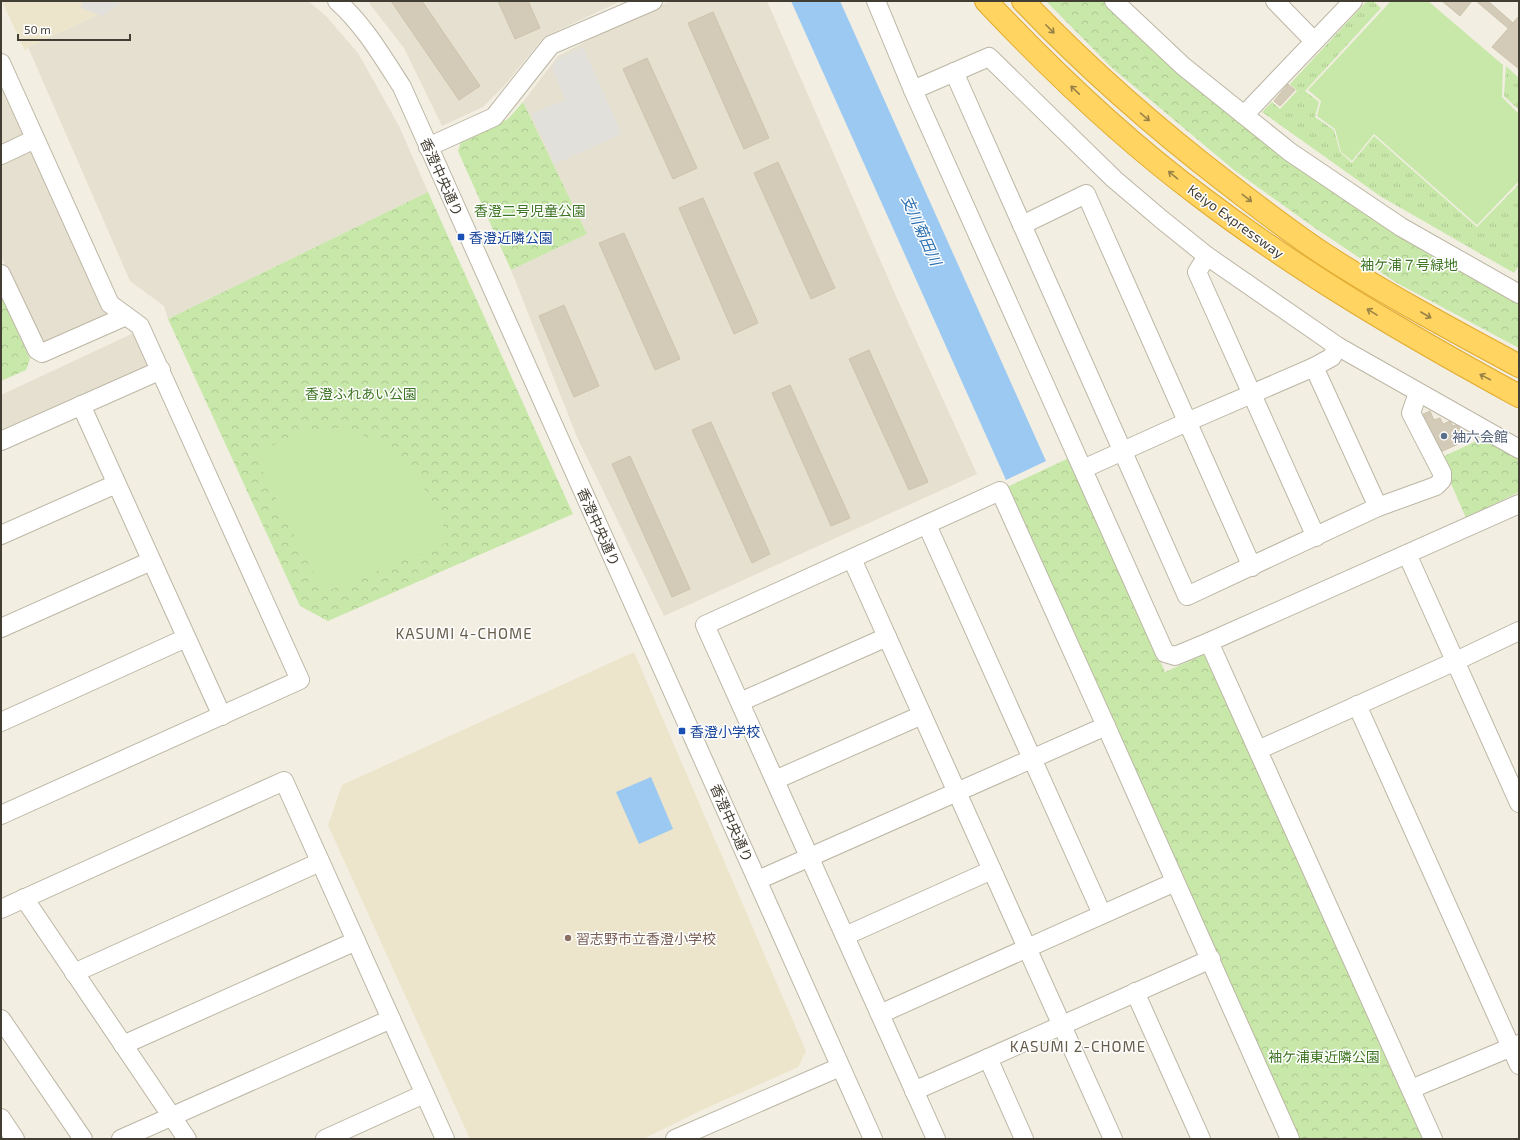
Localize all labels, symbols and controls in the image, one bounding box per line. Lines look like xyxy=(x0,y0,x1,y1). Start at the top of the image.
scale bar xyxy=(18,16,130,42)
text: 50 m xyxy=(24,22,51,36)
one-way arrow xyxy=(1045,24,1055,34)
one-way arrow xyxy=(1070,85,1080,95)
one-way arrow xyxy=(1140,112,1151,121)
street label: 香澄中央通り xyxy=(417,135,467,219)
one-way arrow xyxy=(1168,171,1178,180)
street label: Keiyo Expressway xyxy=(1185,180,1288,262)
water label: 支川菊田川 xyxy=(899,192,946,270)
one-way arrow xyxy=(1241,194,1252,203)
park label: 香澄二号児童公園 xyxy=(474,202,586,219)
place label: 香澄近隣公園 xyxy=(469,229,553,246)
marker: 香澄近隣公園 xyxy=(456,232,466,242)
park label: 袖ケ浦７号緑地 xyxy=(1360,256,1458,273)
one-way arrow xyxy=(1366,308,1378,316)
one-way arrow xyxy=(1420,311,1432,319)
one-way arrow xyxy=(1479,373,1491,380)
park label: 香澄ふれあい公園 xyxy=(305,385,417,402)
place label: 袖六会館 xyxy=(1452,428,1508,445)
marker: 袖六会館 xyxy=(1439,431,1449,441)
street label: 香澄中央通り xyxy=(574,485,624,569)
district label: KASUMI 4-CHOME xyxy=(395,624,533,642)
place label: 香澄小学校 xyxy=(690,723,760,740)
marker: 香澄小学校 xyxy=(677,726,687,736)
street label: 香澄中央通り xyxy=(707,781,757,865)
place label: 習志野市立香澄小学校 xyxy=(576,930,716,947)
marker: 習志野市立香澄小学校 xyxy=(563,933,573,943)
district label: KASUMI 2-CHOME xyxy=(1010,1037,1146,1055)
park label: 袖ケ浦東近隣公園 xyxy=(1268,1048,1380,1065)

